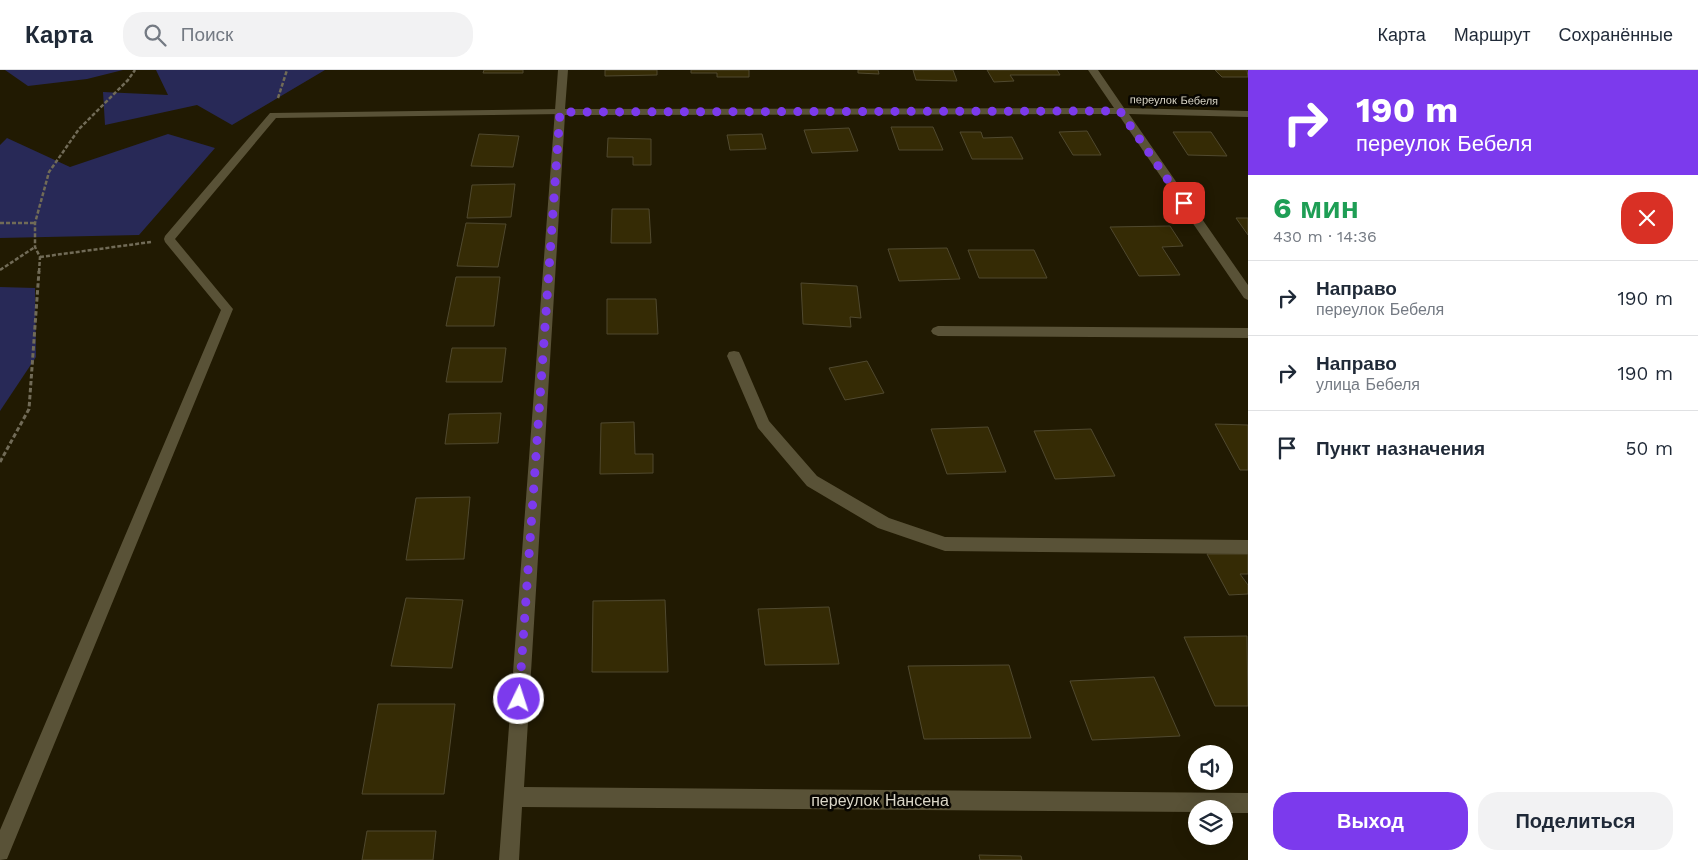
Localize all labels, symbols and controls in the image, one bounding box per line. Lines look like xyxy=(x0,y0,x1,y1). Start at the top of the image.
search box xyxy=(123,12,473,57)
text: Карта xyxy=(25,21,93,49)
icon: search xyxy=(141,21,169,49)
text: Поиск xyxy=(181,23,233,46)
text: Карта xyxy=(1378,24,1426,45)
text: Маршрут xyxy=(1454,24,1530,45)
text: Сохранённые xyxy=(1558,24,1673,45)
text: 190 m xyxy=(1356,89,1458,131)
icon: right xyxy=(1273,90,1338,155)
street label: переулок Бебеля xyxy=(1130,93,1218,108)
text: переулок Бебеля xyxy=(1356,131,1532,156)
pin xyxy=(1163,182,1205,224)
icon: arrive xyxy=(1170,189,1198,217)
text: 6 мин xyxy=(1273,190,1359,225)
button: close xyxy=(1621,192,1673,244)
text: 430 m · 14:36 xyxy=(1273,227,1377,246)
text: Направо xyxy=(1316,277,1397,300)
icon: right xyxy=(1273,284,1301,312)
text: 190 m xyxy=(1617,287,1673,310)
text: переулок Бебеля xyxy=(1316,300,1444,319)
text: Направо xyxy=(1316,352,1397,375)
icon: right xyxy=(1273,359,1301,387)
text: 190 m xyxy=(1617,362,1673,385)
text: улица Бебеля xyxy=(1316,375,1420,394)
icon: arrive xyxy=(1273,434,1301,462)
text: Пункт назначения xyxy=(1316,437,1485,460)
text: 50 m xyxy=(1626,437,1673,460)
position arrow xyxy=(492,672,544,724)
map controls xyxy=(1188,745,1233,845)
button: sound xyxy=(1188,745,1233,790)
street label: переулок Нансена xyxy=(811,791,949,810)
button: Выход xyxy=(1273,792,1468,850)
button: Поделиться xyxy=(1478,792,1673,850)
button: layers xyxy=(1188,800,1233,845)

